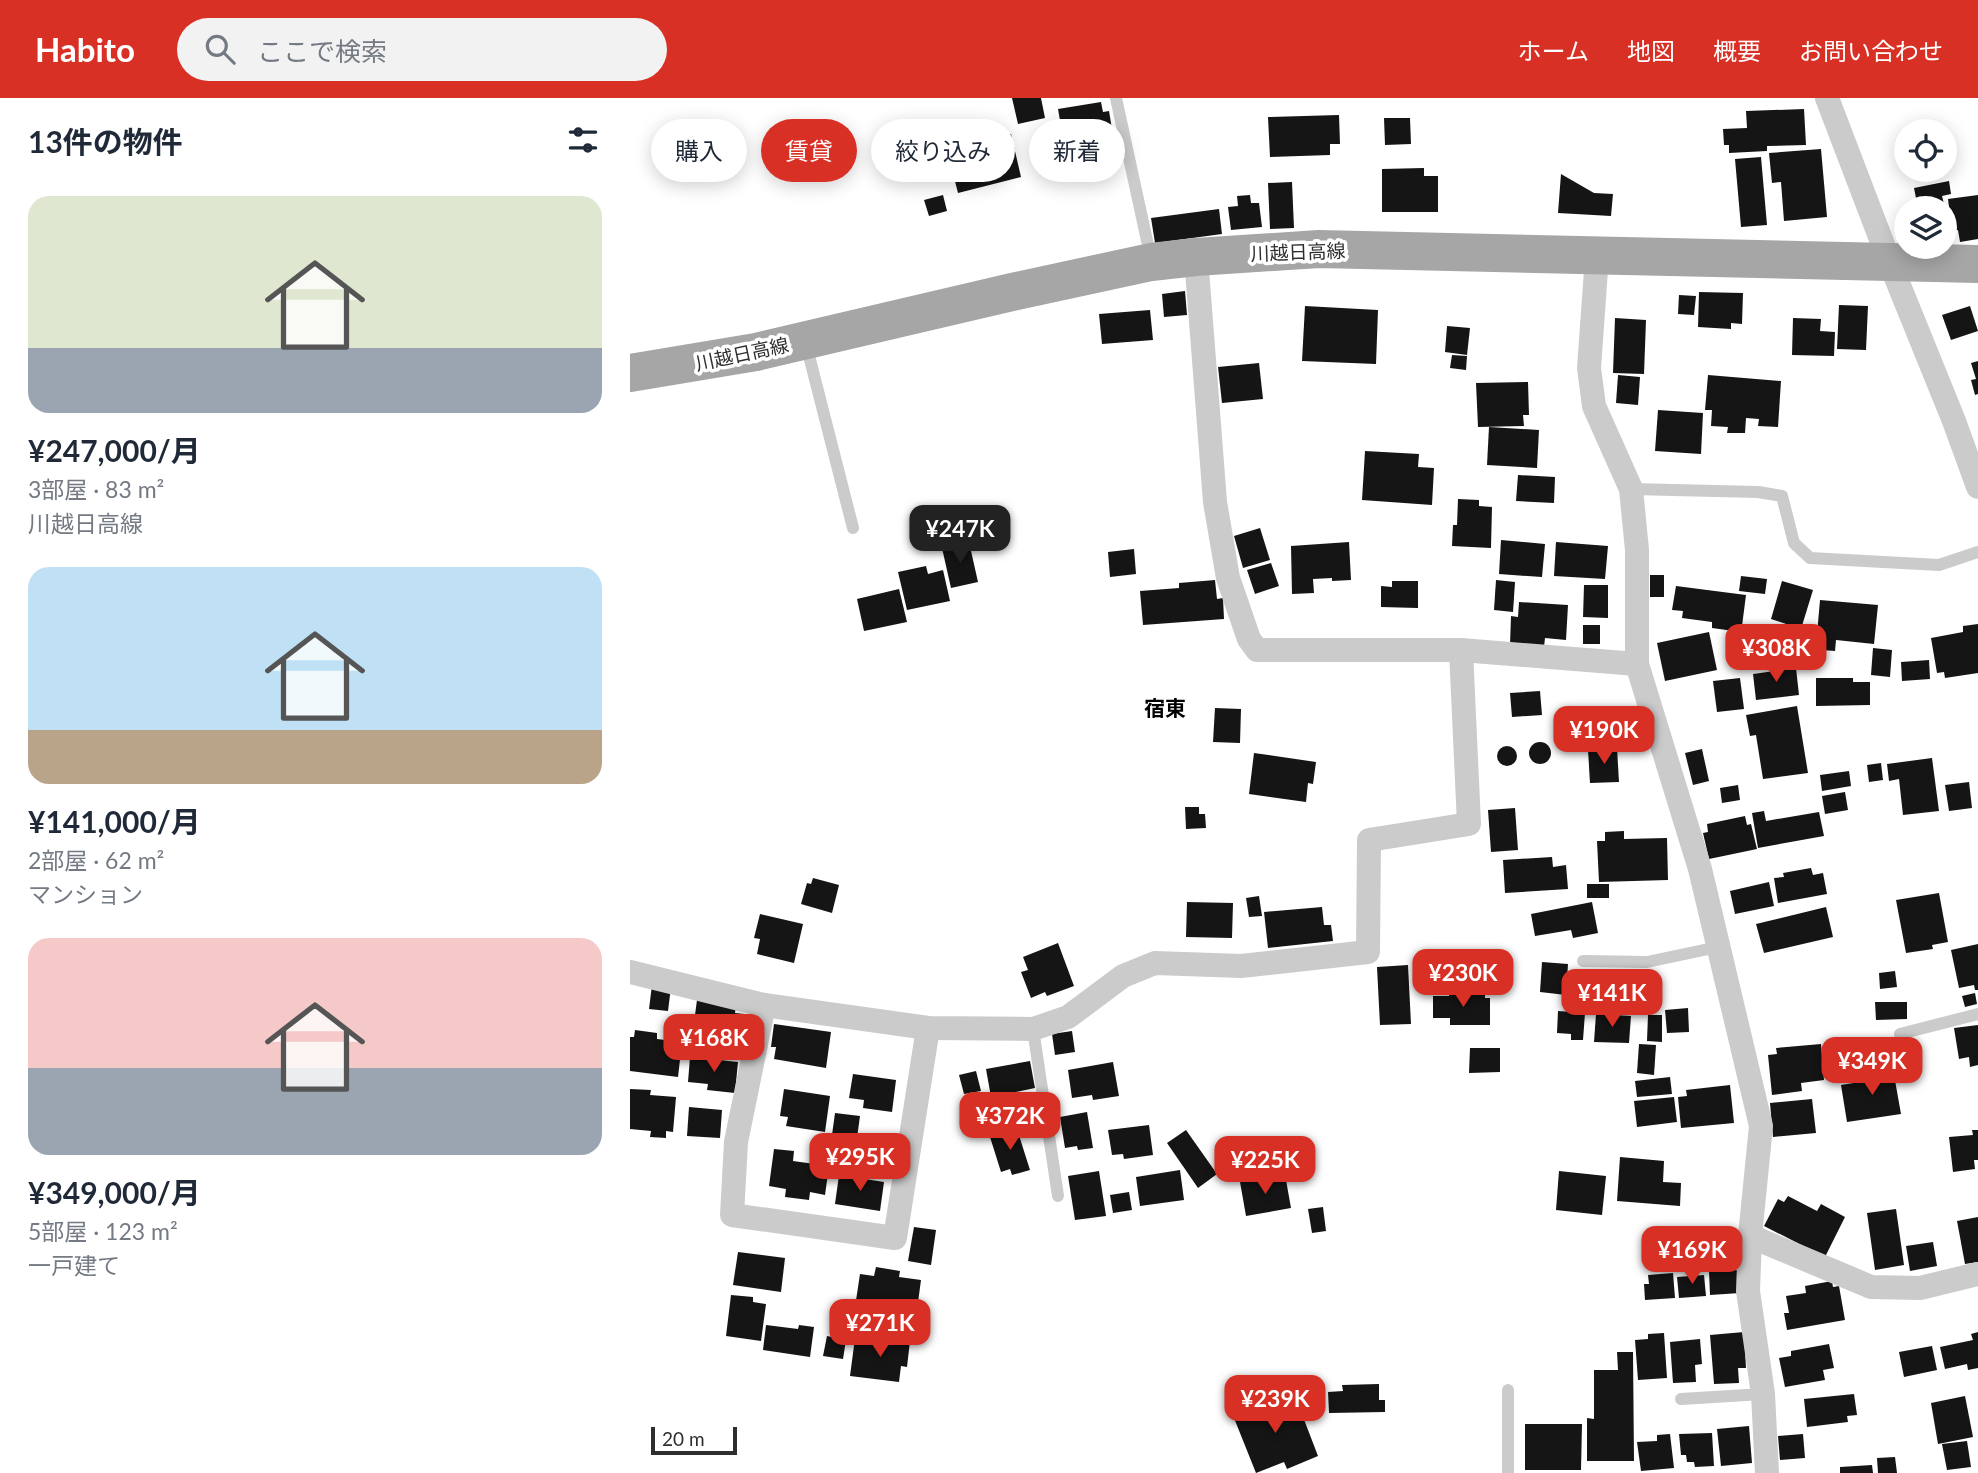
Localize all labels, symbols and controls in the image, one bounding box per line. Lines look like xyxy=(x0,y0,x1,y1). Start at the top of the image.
search box xyxy=(177,18,667,81)
text: Habito xyxy=(35,29,135,69)
icon: search xyxy=(201,30,239,68)
text: ここで検索 xyxy=(257,35,387,67)
text: ホーム xyxy=(1518,36,1589,65)
text: 地図 xyxy=(1627,36,1675,65)
text: 概要 xyxy=(1713,36,1761,65)
text: お問い合わせ xyxy=(1799,36,1943,65)
chip: 購入 xyxy=(651,119,747,182)
chip: 賃貸 xyxy=(761,119,857,182)
chip: 絞り込み xyxy=(871,119,1015,182)
chip: 新着 xyxy=(1029,119,1125,182)
map controls xyxy=(1894,119,1957,259)
button: locate xyxy=(1894,119,1957,182)
icon: filters xyxy=(564,121,602,159)
text: 13件の物件 xyxy=(28,123,183,159)
button: layers xyxy=(1894,196,1957,259)
street label: 川越日高線 xyxy=(1250,238,1346,265)
icon: home xyxy=(252,242,378,368)
street label: 川越日高線 xyxy=(693,332,791,375)
text: ¥247,000/月 xyxy=(28,432,201,468)
text: 3部屋 · 83 m² xyxy=(28,475,164,503)
pin: ¥247K xyxy=(911,505,1009,565)
text: 川越日高線 xyxy=(28,509,143,537)
text: ¥247K xyxy=(925,514,995,542)
icon: home xyxy=(252,613,378,739)
pin: ¥308K xyxy=(1727,624,1825,684)
text: ¥308K xyxy=(1741,633,1811,661)
district label: 宿東 xyxy=(1144,695,1186,720)
pin: ¥190K xyxy=(1555,706,1653,766)
text: ¥190K xyxy=(1569,715,1639,743)
text: ¥141,000/月 xyxy=(28,803,201,839)
text: 2部屋 · 62 m² xyxy=(28,846,164,874)
text: マンション xyxy=(28,880,143,908)
pin: ¥230K xyxy=(1414,950,1512,1009)
text: ¥230K xyxy=(1428,958,1498,986)
pin: ¥141K xyxy=(1563,970,1661,1029)
text: ¥141K xyxy=(1577,978,1647,1006)
icon: home xyxy=(252,984,378,1110)
pin: ¥168K xyxy=(665,1014,763,1074)
text: ¥168K xyxy=(679,1023,749,1051)
pin: ¥349K xyxy=(1823,1038,1921,1097)
text: ¥349K xyxy=(1837,1046,1907,1074)
pin: ¥372K xyxy=(961,1093,1059,1152)
text: ¥372K xyxy=(975,1101,1045,1129)
pin: ¥295K xyxy=(811,1134,909,1193)
pin: ¥225K xyxy=(1216,1136,1314,1196)
text: ¥295K xyxy=(825,1142,895,1170)
text: ¥225K xyxy=(1230,1145,1300,1173)
text: ¥349,000/月 xyxy=(28,1174,201,1210)
text: 5部屋 · 123 m² xyxy=(28,1217,178,1245)
pin: ¥169K xyxy=(1643,1226,1741,1286)
text: ¥169K xyxy=(1657,1235,1727,1263)
text: 一戸建て xyxy=(28,1251,120,1279)
pin: ¥271K xyxy=(831,1300,929,1359)
text: ¥271K xyxy=(845,1308,915,1336)
pin: ¥239K xyxy=(1226,1376,1324,1435)
text: ¥239K xyxy=(1240,1384,1310,1412)
scale bar xyxy=(651,1424,737,1456)
text: 20 m xyxy=(662,1427,705,1450)

